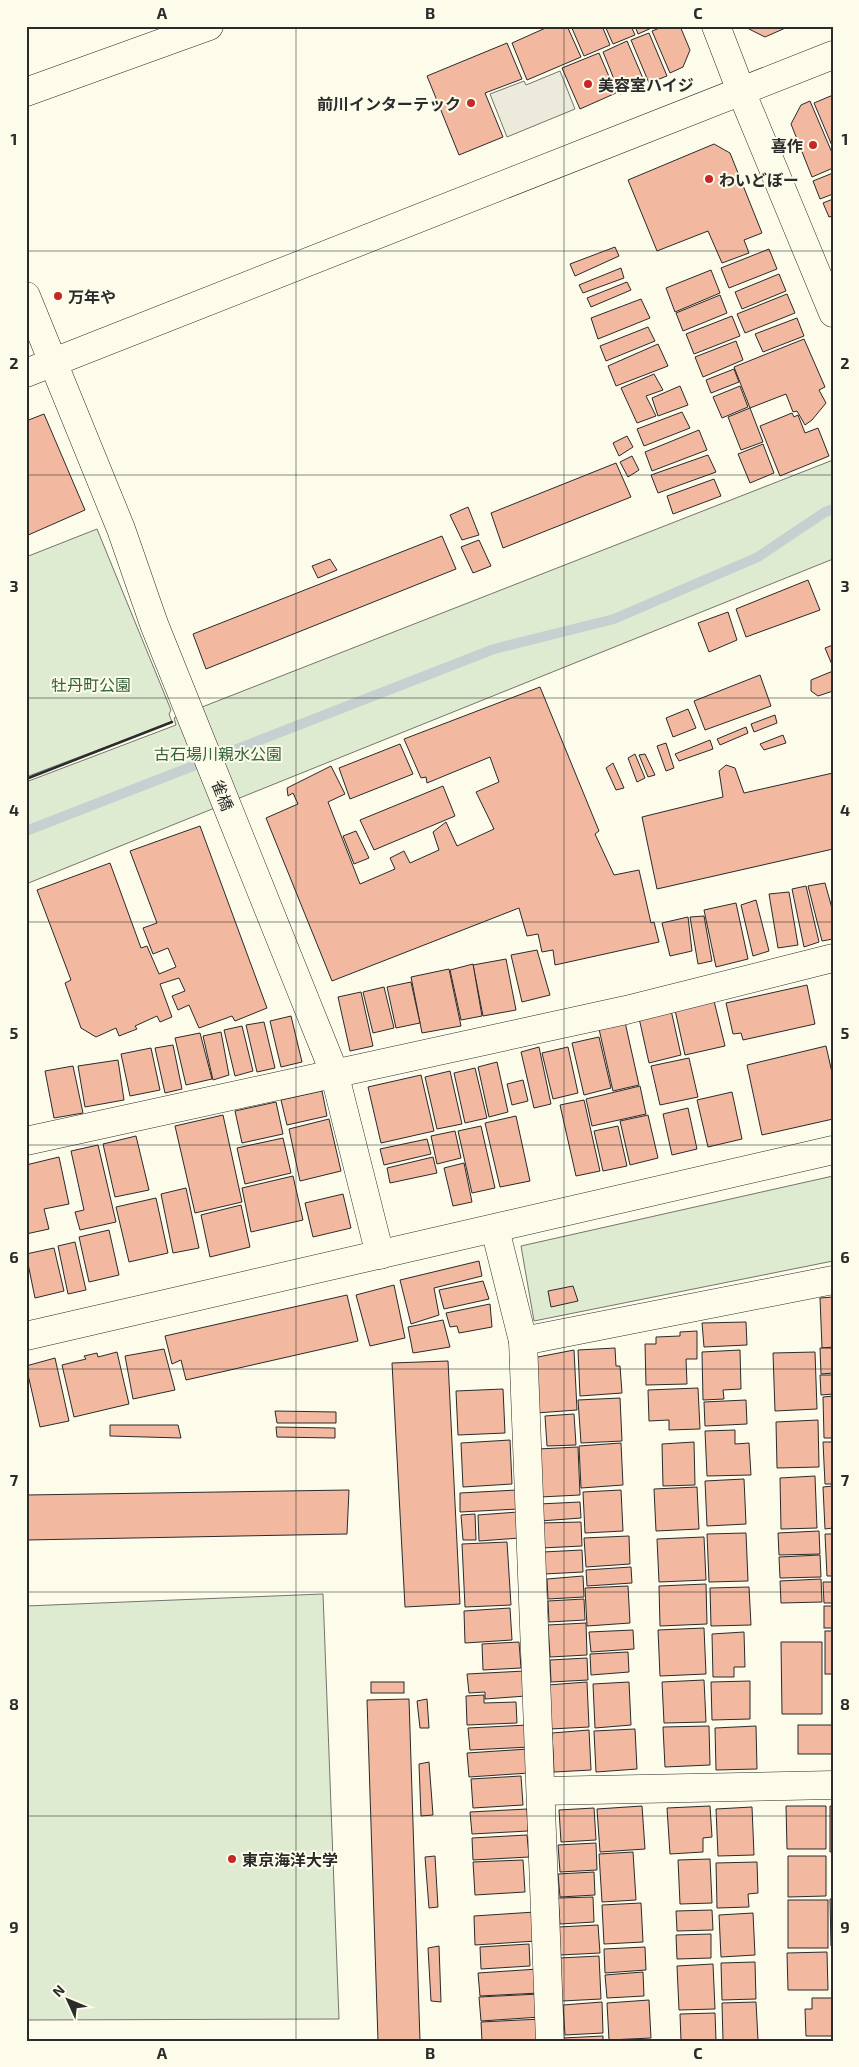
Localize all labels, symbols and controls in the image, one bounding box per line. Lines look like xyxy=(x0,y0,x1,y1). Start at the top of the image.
text: A xyxy=(157,3,168,22)
text: B xyxy=(425,3,435,22)
text: C xyxy=(693,3,703,22)
place label: 美容室ハイジ xyxy=(598,75,694,94)
marker: 美容室ハイジ xyxy=(582,78,594,90)
place label: 前川インターテック xyxy=(317,94,461,113)
marker: 前川インターテック xyxy=(465,97,477,109)
text: 1 xyxy=(11,129,17,148)
text: 1 xyxy=(842,129,848,148)
place label: 喜作 xyxy=(771,136,803,155)
marker: 喜作 xyxy=(807,139,819,151)
place label: わいどぼー xyxy=(719,170,799,189)
marker: わいどぼー xyxy=(703,173,715,185)
place label: 万年や xyxy=(68,287,116,306)
marker: 万年や xyxy=(52,290,64,302)
text: 2 xyxy=(9,353,19,372)
text: 2 xyxy=(840,353,850,372)
text: 3 xyxy=(9,576,19,595)
text: 3 xyxy=(840,576,850,595)
park label: 牡丹町公園 xyxy=(51,675,131,694)
park label: 古石場川親水公園 xyxy=(154,744,282,763)
street label: 雀橋 xyxy=(208,777,238,813)
text: 4 xyxy=(9,800,19,819)
text: 4 xyxy=(840,800,850,819)
text: 5 xyxy=(10,1023,19,1042)
text: 5 xyxy=(841,1023,850,1042)
text: 6 xyxy=(9,1247,19,1266)
text: 6 xyxy=(840,1247,850,1266)
text: 7 xyxy=(10,1470,19,1489)
text: 7 xyxy=(841,1470,850,1489)
text: 8 xyxy=(9,1694,19,1713)
text: 8 xyxy=(840,1694,850,1713)
place label: 東京海洋大学 xyxy=(242,1850,338,1869)
marker: 東京海洋大学 xyxy=(226,1853,238,1865)
text: 9 xyxy=(9,1917,19,1936)
text: 9 xyxy=(840,1917,850,1936)
north arrow xyxy=(42,1974,92,2024)
text: N xyxy=(49,1981,68,2000)
text: A xyxy=(157,2043,168,2062)
text: B xyxy=(425,2043,435,2062)
text: C xyxy=(693,2043,703,2062)

